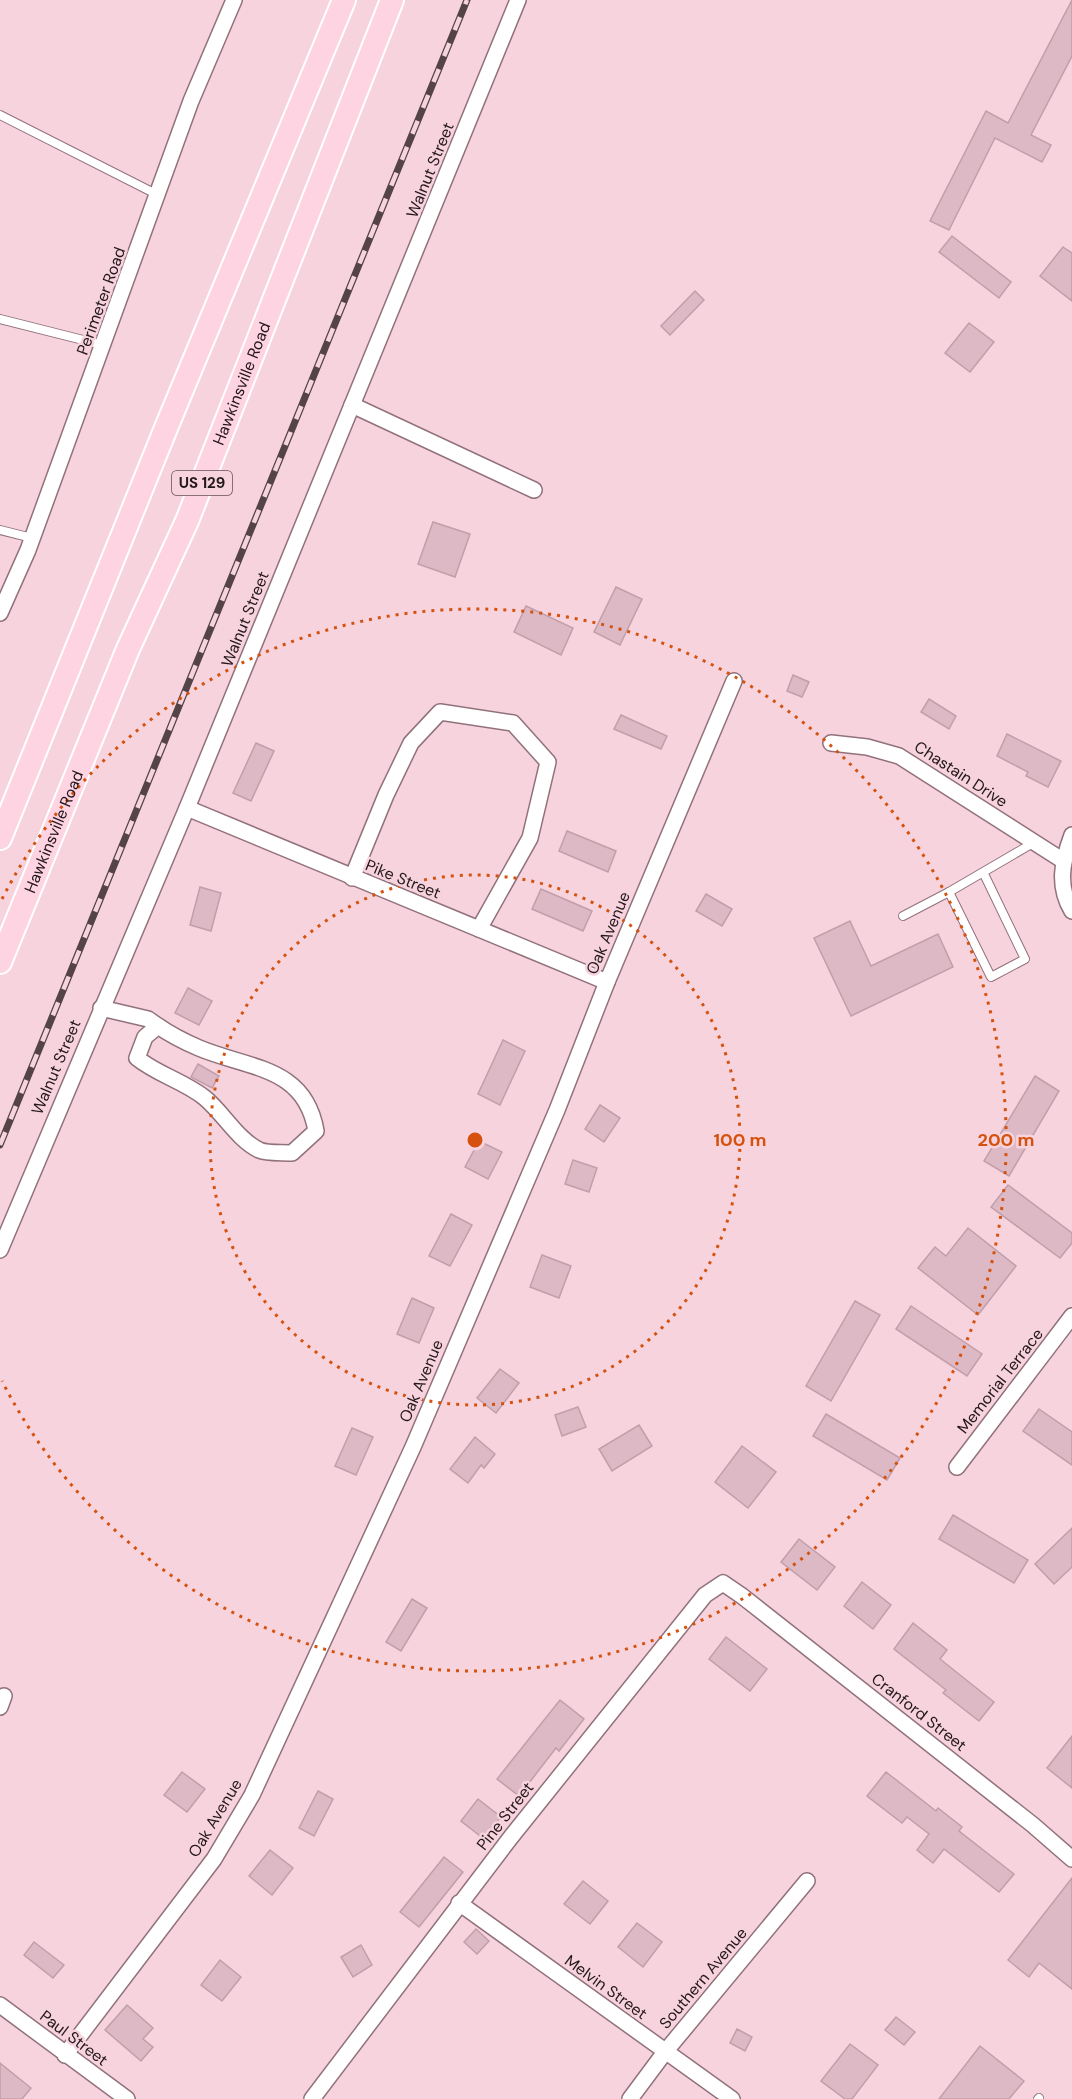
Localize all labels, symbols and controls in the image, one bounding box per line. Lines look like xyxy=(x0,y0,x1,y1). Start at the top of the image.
street label: Walnut Street xyxy=(401,119,459,221)
street label: Perimeter Road xyxy=(72,244,130,358)
street label: Hawkinsville Road xyxy=(207,319,275,448)
road number: US 129 xyxy=(172,471,232,495)
street label: Walnut Street xyxy=(216,568,274,670)
street label: Chastain Drive xyxy=(910,736,1012,812)
street label: Hawkinsville Road xyxy=(19,767,88,896)
street label: Pike Street xyxy=(362,854,444,904)
street label: Oak Avenue xyxy=(581,888,635,978)
street label: Walnut Street xyxy=(27,1016,85,1118)
text: 100 m xyxy=(713,1128,767,1152)
text: 200 m xyxy=(978,1128,1034,1152)
centre of rings xyxy=(465,1130,485,1150)
street label: Memorial Terrace xyxy=(952,1324,1048,1438)
street label: Oak Avenue xyxy=(394,1336,448,1426)
street label: Cranford Street xyxy=(867,1668,971,1756)
street label: Oak Avenue xyxy=(183,1775,247,1861)
street label: Pine Street xyxy=(472,1778,538,1854)
street label: Southern Avenue xyxy=(654,1923,752,2033)
street label: Melvin Street xyxy=(561,1950,651,2024)
street label: Paul Street xyxy=(36,2006,112,2070)

